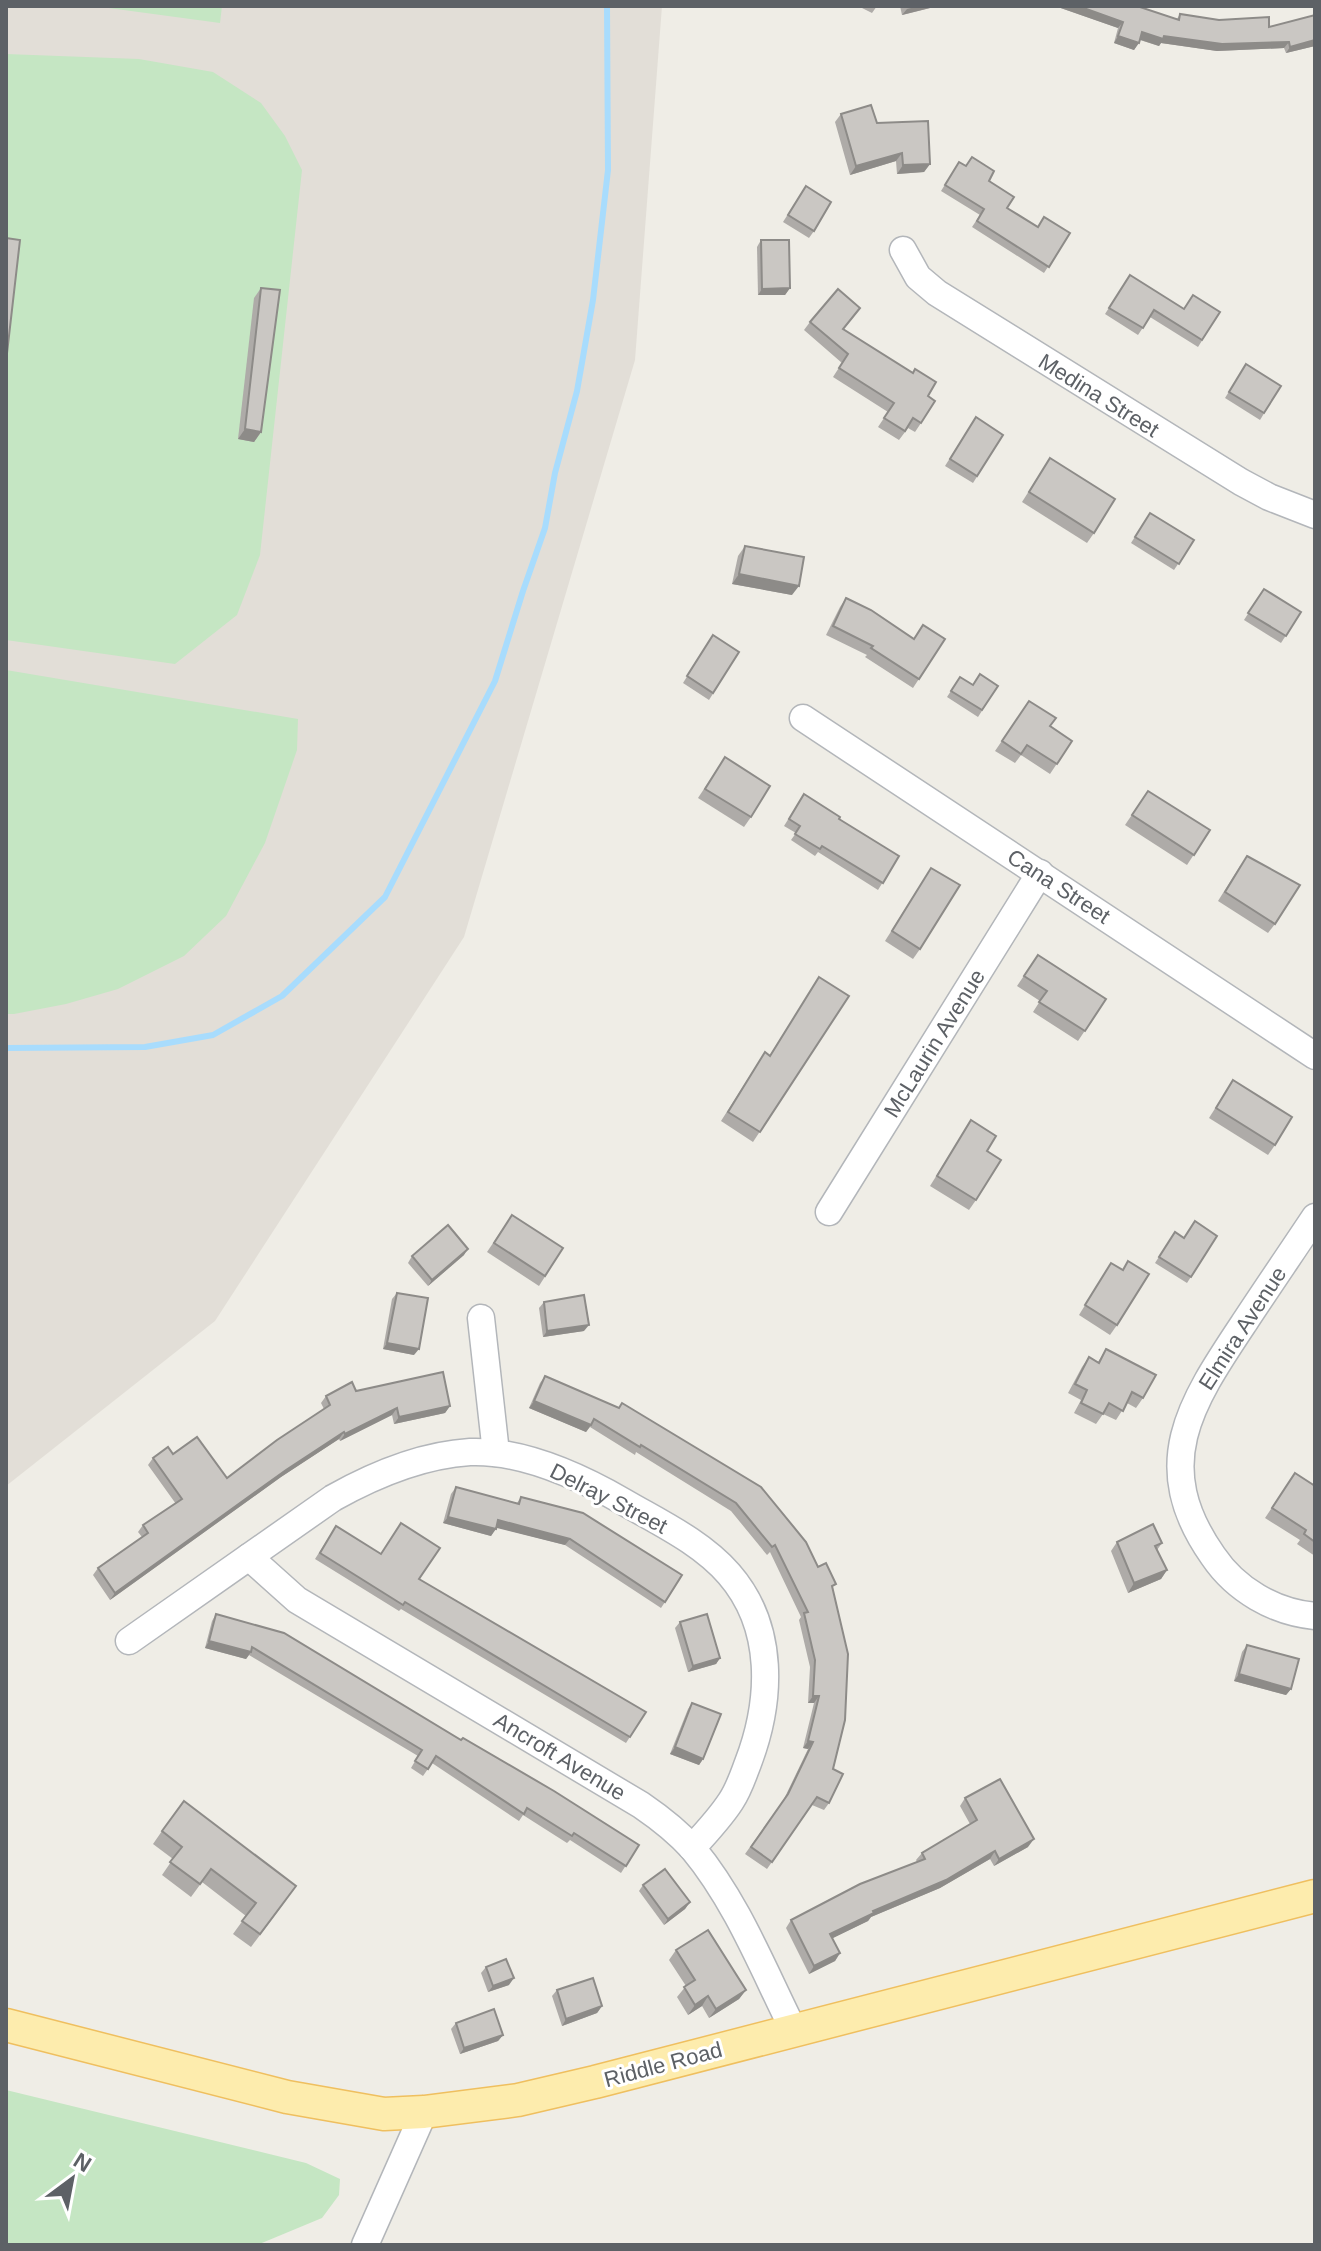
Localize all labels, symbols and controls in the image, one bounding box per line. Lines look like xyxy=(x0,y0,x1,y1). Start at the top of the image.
street label: Medina Street xyxy=(1034,349,1163,442)
street label: Cana Street xyxy=(1003,844,1115,929)
street label: McLaurin Avenue xyxy=(879,965,990,1122)
street label: Elmira Avenue xyxy=(1193,1262,1291,1394)
street label: Delray Street xyxy=(546,1458,672,1539)
street label: Ancroft Avenue xyxy=(490,1707,630,1805)
street label: Riddle Road xyxy=(601,2037,725,2092)
north arrow xyxy=(32,2139,112,2219)
text: N xyxy=(69,2148,96,2177)

